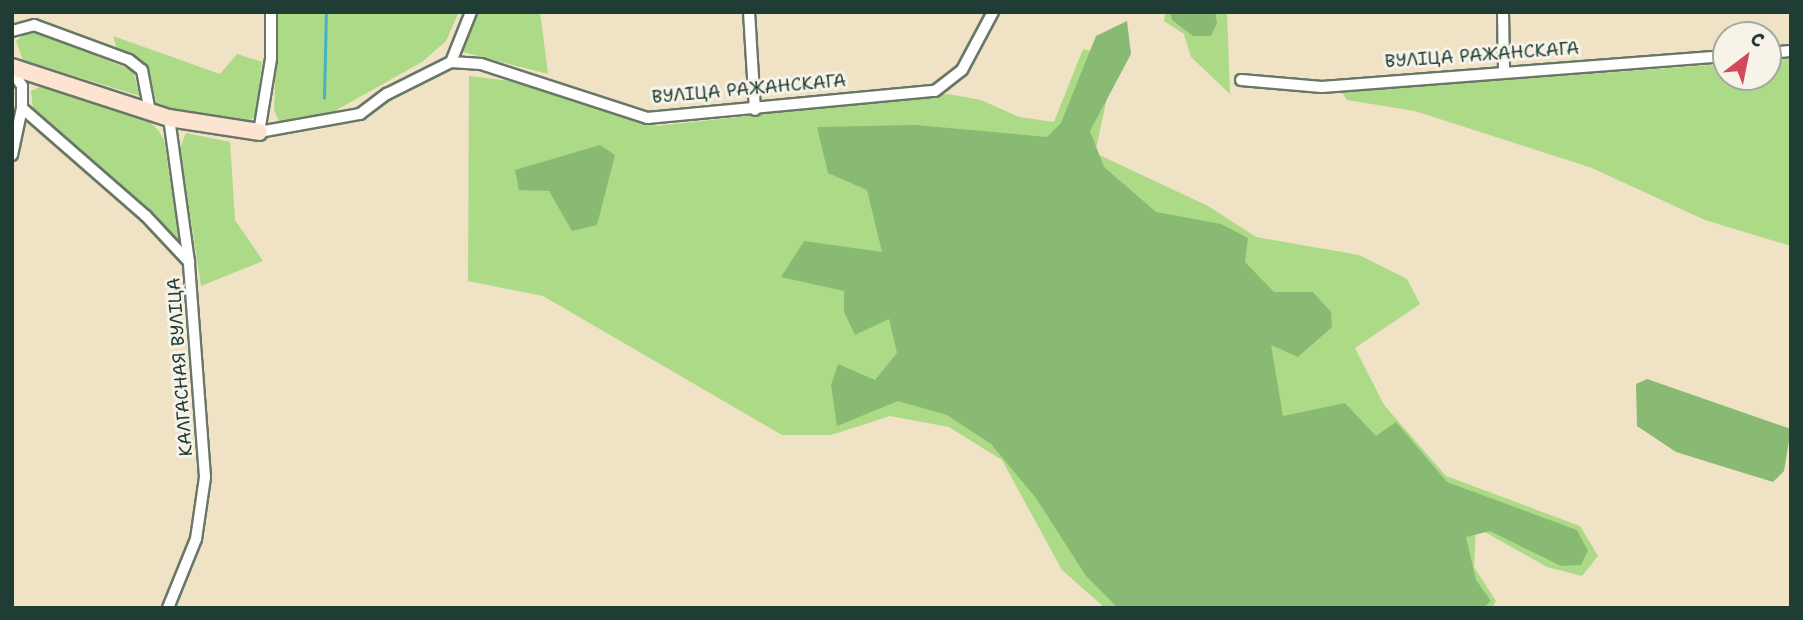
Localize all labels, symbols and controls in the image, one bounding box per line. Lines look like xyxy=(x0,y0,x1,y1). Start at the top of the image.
north arrow xyxy=(1712,21,1782,91)
text: С xyxy=(1746,26,1769,53)
street label: ВУЛІЦА РАЖАНСКАГА xyxy=(1384,37,1580,73)
street label: ВУЛІЦА РАЖАНСКАГА xyxy=(651,70,847,108)
street label: КАЛГАСНАЯ ВУЛІЦА xyxy=(163,277,197,457)

